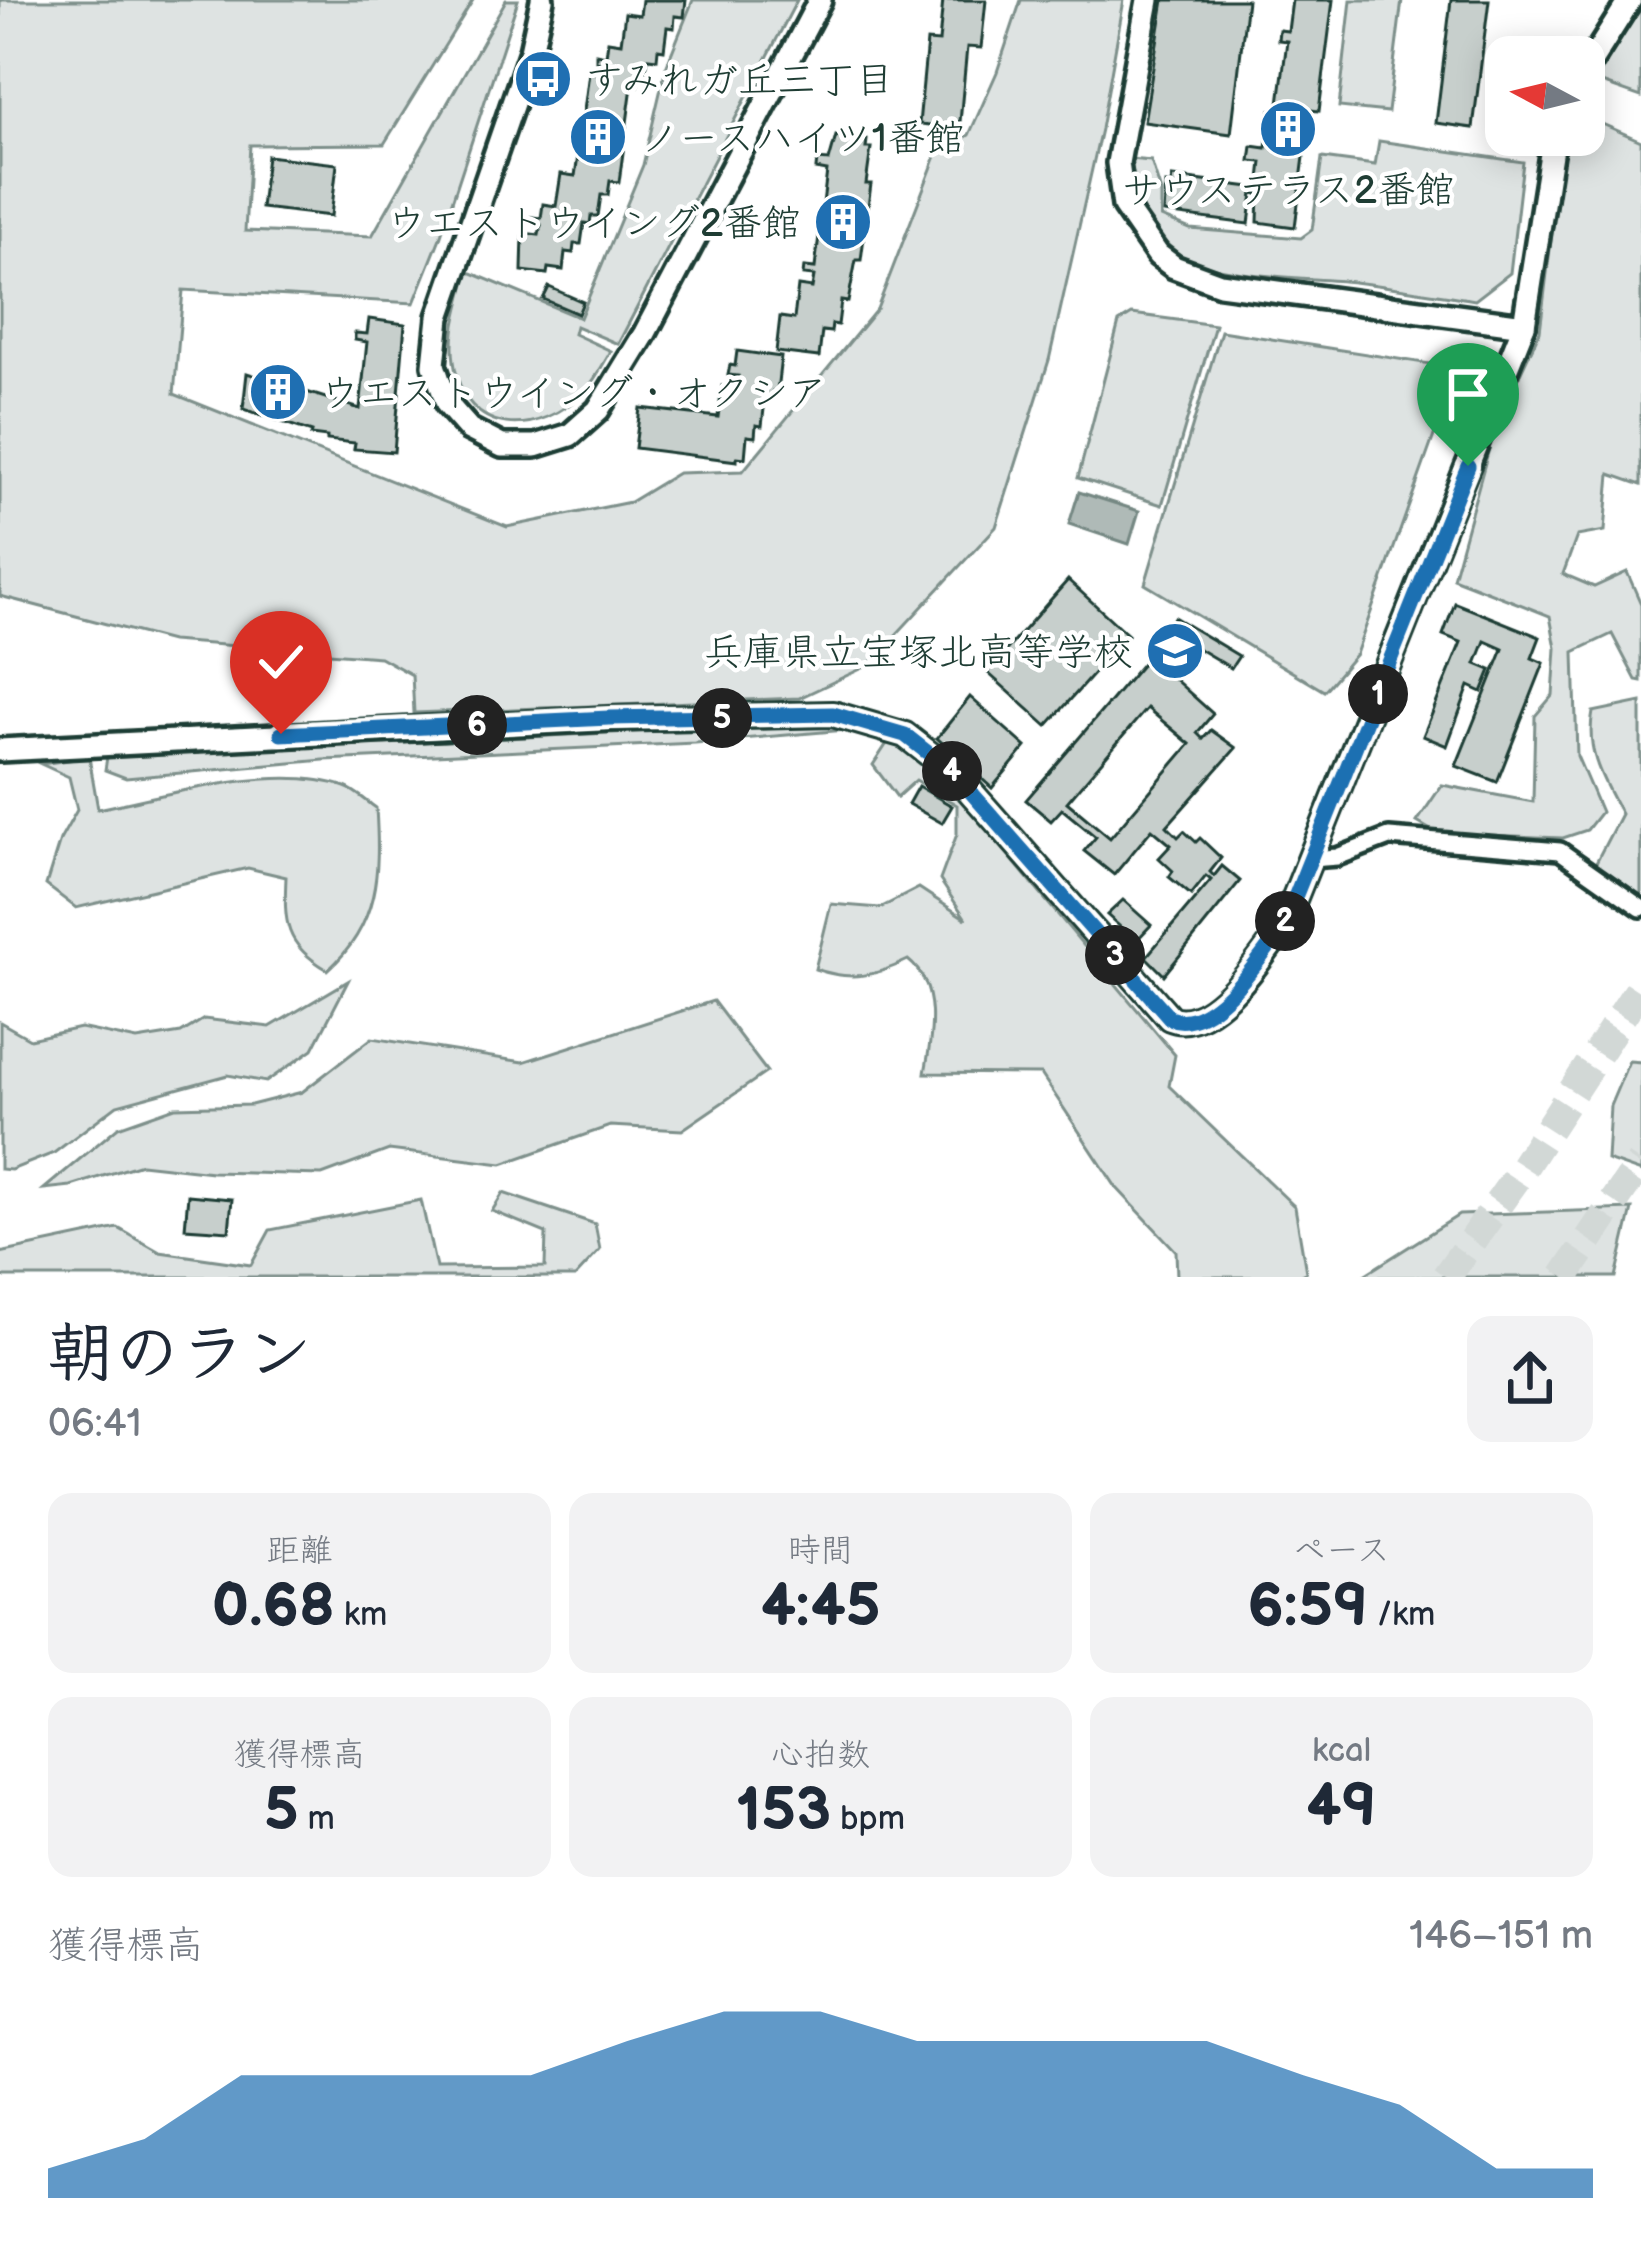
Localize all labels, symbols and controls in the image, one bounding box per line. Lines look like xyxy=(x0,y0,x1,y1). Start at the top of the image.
north arrow xyxy=(1485,36,1605,156)
map controls xyxy=(1485,36,1605,156)
bus stop icon: すみれガ丘三丁目 xyxy=(512,48,574,110)
place label: すみれガ丘三丁目 xyxy=(585,58,894,105)
building icon: サウステラス2番館 xyxy=(1257,98,1319,160)
building icon: ノースハイツ1番館 xyxy=(567,106,629,168)
place label: ノースハイツ1番館 xyxy=(640,116,965,163)
place label: サウステラス2番館 xyxy=(1121,168,1455,215)
building icon: ウエストウイング2番館 xyxy=(812,191,874,253)
place label: ウエストウイング2番館 xyxy=(386,201,801,248)
pin xyxy=(1417,343,1519,466)
building icon: ウエストウイング・オクシア xyxy=(247,361,309,423)
icon: arrive xyxy=(1435,361,1501,427)
place label: ウエストウイング・オクシア xyxy=(320,371,827,418)
pin xyxy=(230,611,332,734)
school or university icon: 兵庫県立宝塚北高等学校 xyxy=(1144,620,1206,682)
icon: check xyxy=(248,629,314,695)
place label: 兵庫県立宝塚北高等学校 xyxy=(704,630,1133,677)
pin: 1 xyxy=(1348,664,1408,724)
text: 1 xyxy=(1371,674,1385,714)
pin: 5 xyxy=(692,688,752,748)
pin: 6 xyxy=(447,695,507,755)
text: 5 xyxy=(712,698,732,738)
text: 6 xyxy=(467,705,487,745)
pin: 4 xyxy=(922,741,982,801)
text: 4 xyxy=(942,751,962,791)
pin: 2 xyxy=(1255,891,1315,951)
text: 2 xyxy=(1275,901,1295,941)
pin: 3 xyxy=(1085,925,1145,985)
text: 3 xyxy=(1105,935,1125,975)
text: 朝のラン xyxy=(48,1316,312,1395)
button: share xyxy=(1467,1316,1593,1442)
text: 06:41 xyxy=(48,1401,142,1448)
text: 距離 xyxy=(267,1531,333,1571)
text: 時間 xyxy=(788,1531,854,1571)
text: ペース xyxy=(1293,1531,1390,1571)
text: 0.68 xyxy=(212,1571,335,1643)
text: 4:45 xyxy=(761,1571,880,1643)
text: 6:59 xyxy=(1248,1571,1368,1643)
text: km xyxy=(335,1595,387,1635)
text: /km xyxy=(1368,1595,1435,1635)
text: kcal xyxy=(1312,1731,1371,1771)
text: 獲得標高 xyxy=(234,1735,366,1775)
text: 心拍数 xyxy=(771,1735,870,1775)
text: 49 xyxy=(1306,1771,1377,1843)
text: 5 xyxy=(264,1775,299,1847)
text: 153 xyxy=(736,1775,831,1847)
text: m xyxy=(299,1799,335,1839)
text: bpm xyxy=(831,1799,905,1839)
text: 146–151 m xyxy=(1409,1913,1593,1960)
text: 獲得標高 xyxy=(48,1923,204,1970)

